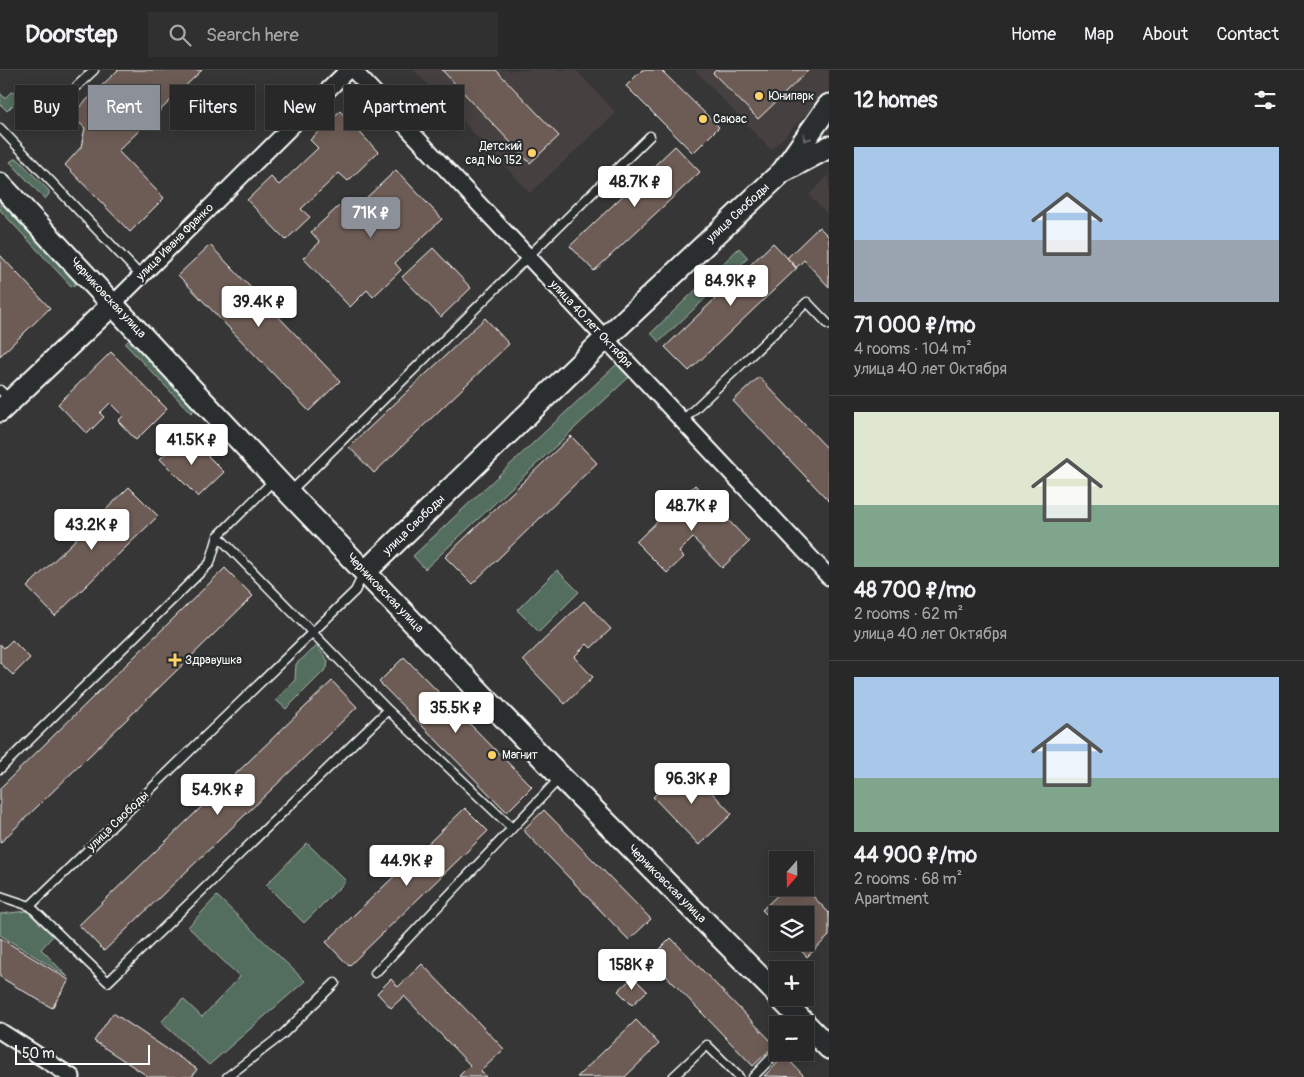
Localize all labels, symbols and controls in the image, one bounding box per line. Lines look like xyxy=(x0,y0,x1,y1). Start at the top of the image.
search box xyxy=(148,12,498,57)
text: Doorstep xyxy=(25,20,118,49)
icon: search xyxy=(166,21,194,49)
text: Search here xyxy=(206,23,299,47)
text: Home xyxy=(1011,23,1056,46)
text: Map xyxy=(1084,23,1114,46)
text: About xyxy=(1142,23,1188,46)
text: Contact xyxy=(1216,23,1279,46)
chip: Buy xyxy=(15,85,78,130)
chip: Rent xyxy=(88,85,160,130)
chip: Filters xyxy=(170,85,255,130)
chip: New xyxy=(265,85,334,130)
chip: Apartment xyxy=(344,85,464,130)
icon: filters xyxy=(1251,86,1279,114)
text: 12 homes xyxy=(854,87,937,114)
place label: Юнипарк xyxy=(769,89,814,104)
marker: Юнипарк xyxy=(753,90,765,102)
place label: Саюас xyxy=(713,112,747,127)
marker: Саюас xyxy=(697,113,709,125)
one-way arrow xyxy=(803,132,812,141)
place label: Детский сад № 152 xyxy=(465,139,522,168)
marker: Детский сад № 152 xyxy=(526,147,538,159)
pin: 48.7K ₽ xyxy=(589,166,681,208)
text: 48.7K ₽ xyxy=(609,172,661,192)
icon: home xyxy=(1022,179,1112,269)
street label: улица Свободы xyxy=(703,180,773,247)
pin: 71K ₽ xyxy=(336,196,406,239)
street label: улица Ивана Франко xyxy=(132,200,217,285)
text: 71K ₽ xyxy=(352,203,390,223)
street label: Черниковская улица xyxy=(67,255,149,342)
pin: 84.9K ₽ xyxy=(685,264,777,307)
text: 84.9K ₽ xyxy=(705,271,757,291)
street label: улица 40 лет Октября xyxy=(546,276,636,371)
pin: 39.4K ₽ xyxy=(213,286,305,328)
text: 39.4K ₽ xyxy=(233,292,285,312)
text: 71 000 ₽/mo xyxy=(854,312,976,339)
text: 4 rooms · 104 m² xyxy=(854,339,972,359)
text: улица 40 лет Октября xyxy=(854,359,1007,379)
pin: 41.5K ₽ xyxy=(146,424,238,466)
text: 41.5K ₽ xyxy=(167,430,217,450)
icon: home xyxy=(1022,445,1112,535)
pin: 48.7K ₽ xyxy=(646,490,738,532)
street label: улица Свободы xyxy=(379,491,448,559)
text: 48.7K ₽ xyxy=(666,496,718,516)
pin: 43.2K ₽ xyxy=(46,508,138,551)
text: 43.2K ₽ xyxy=(65,515,119,535)
street label: Черниковская улица xyxy=(343,550,427,636)
text: 48 700 ₽/mo xyxy=(854,577,976,604)
text: 2 rooms · 62 m² xyxy=(854,604,963,624)
text: улица 40 лет Октября xyxy=(854,624,1007,644)
place label: Здравушка xyxy=(185,653,242,668)
marker: Здравушка xyxy=(169,654,181,666)
pin: 35.5K ₽ xyxy=(410,692,502,734)
text: 35.5K ₽ xyxy=(430,698,482,718)
icon: home xyxy=(1022,710,1112,800)
place label: Магнит xyxy=(502,748,538,763)
marker: Магнит xyxy=(486,749,498,761)
pin: 96.3K ₽ xyxy=(646,762,738,805)
text: 96.3K ₽ xyxy=(666,769,718,789)
pin: 54.9K ₽ xyxy=(172,774,264,816)
text: 54.9K ₽ xyxy=(192,780,244,800)
street label: улица Свободы xyxy=(83,787,152,855)
street label: Черниковская улица xyxy=(625,842,710,927)
text: 44 900 ₽/mo xyxy=(854,842,977,869)
pin: 44.9K ₽ xyxy=(361,844,453,887)
text: 44.9K ₽ xyxy=(380,851,434,871)
north arrow xyxy=(769,851,814,896)
map controls xyxy=(769,851,814,1061)
text: 2 rooms · 68 m² xyxy=(854,869,962,889)
text: Apartment xyxy=(854,889,929,909)
button: layers xyxy=(769,906,814,951)
pin: 158K ₽ xyxy=(591,948,673,991)
text: 158K ₽ xyxy=(609,955,655,975)
button: + xyxy=(769,961,814,1006)
button: − xyxy=(769,1016,814,1061)
scale bar xyxy=(15,1042,150,1065)
text: 50 m xyxy=(22,1045,55,1062)

